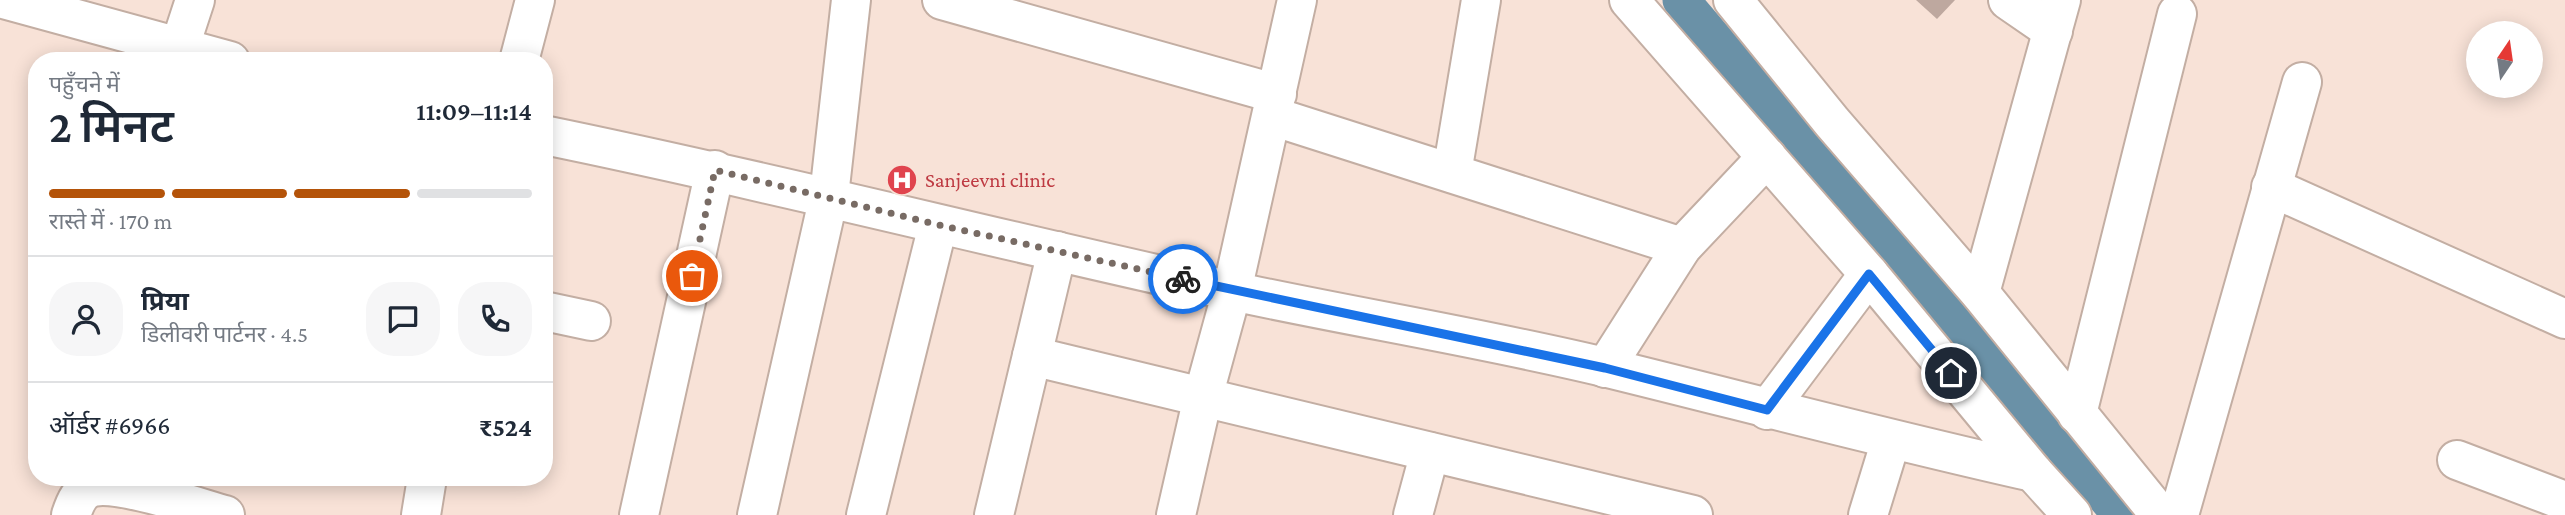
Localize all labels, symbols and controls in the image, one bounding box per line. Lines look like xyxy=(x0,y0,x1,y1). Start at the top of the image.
north arrow xyxy=(2466,21,2543,98)
map controls xyxy=(2466,21,2543,98)
text: पहुँचने में xyxy=(49,71,120,97)
text: 11:09–11:14 xyxy=(416,97,532,126)
text: 2 मिनट xyxy=(49,101,174,152)
hospital icon: Sanjeevni clinic xyxy=(885,163,919,197)
place label: Sanjeevni clinic xyxy=(925,168,1055,192)
text: रास्ते में · 170 m xyxy=(49,208,172,234)
courier xyxy=(1148,244,1218,314)
pin xyxy=(662,246,722,306)
icon: bag xyxy=(673,257,711,295)
icon: bike xyxy=(1164,260,1202,298)
button: person xyxy=(49,282,123,356)
button: chat xyxy=(366,282,440,356)
button: phone xyxy=(458,282,532,356)
text: प्रिया xyxy=(141,287,189,316)
text: डिलीवरी पार्टनर · 4.5 xyxy=(141,321,308,347)
pin xyxy=(1921,343,1981,403)
icon: home xyxy=(1932,354,1970,392)
text: ऑर्डर #6966 xyxy=(49,411,171,440)
text: ₹524 xyxy=(479,413,532,442)

